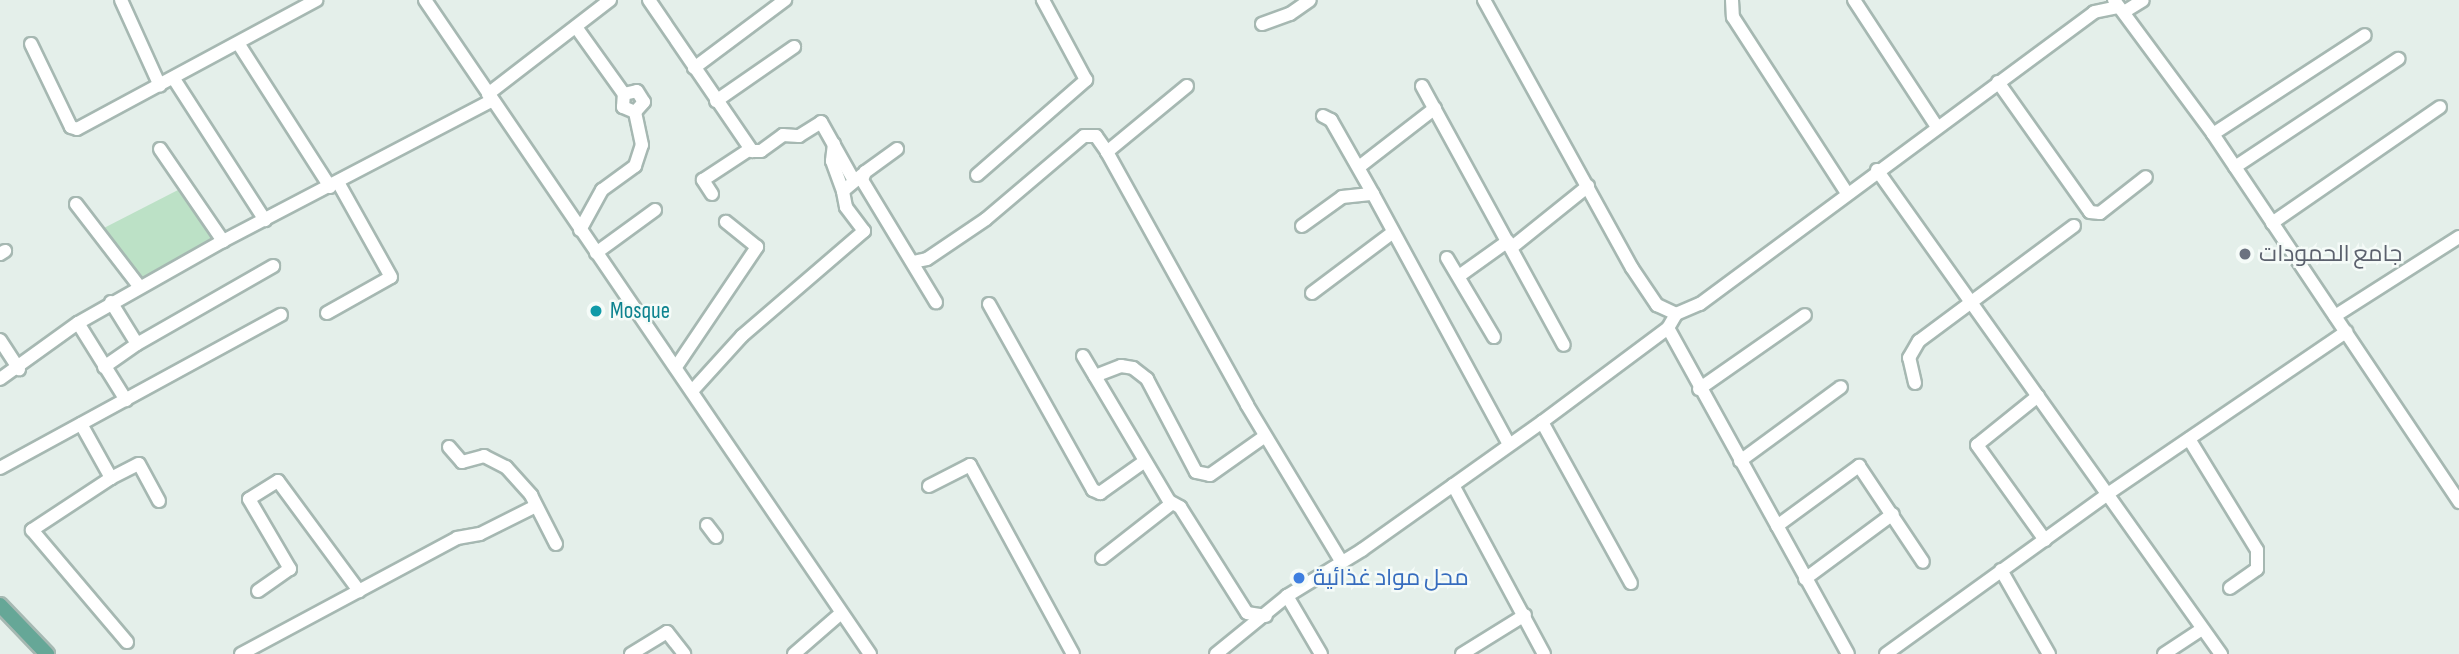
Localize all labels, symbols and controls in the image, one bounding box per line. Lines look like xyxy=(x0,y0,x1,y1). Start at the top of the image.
place label: جامع الحمودات xyxy=(2259,240,2402,268)
marker: جامع الحمودات xyxy=(2237,246,2253,262)
place label: Mosque xyxy=(610,297,670,325)
marker: Mosque xyxy=(588,303,604,319)
place label: محل مواد غذائية xyxy=(1313,564,1469,592)
marker: محل مواد غذائية xyxy=(1291,570,1307,586)

